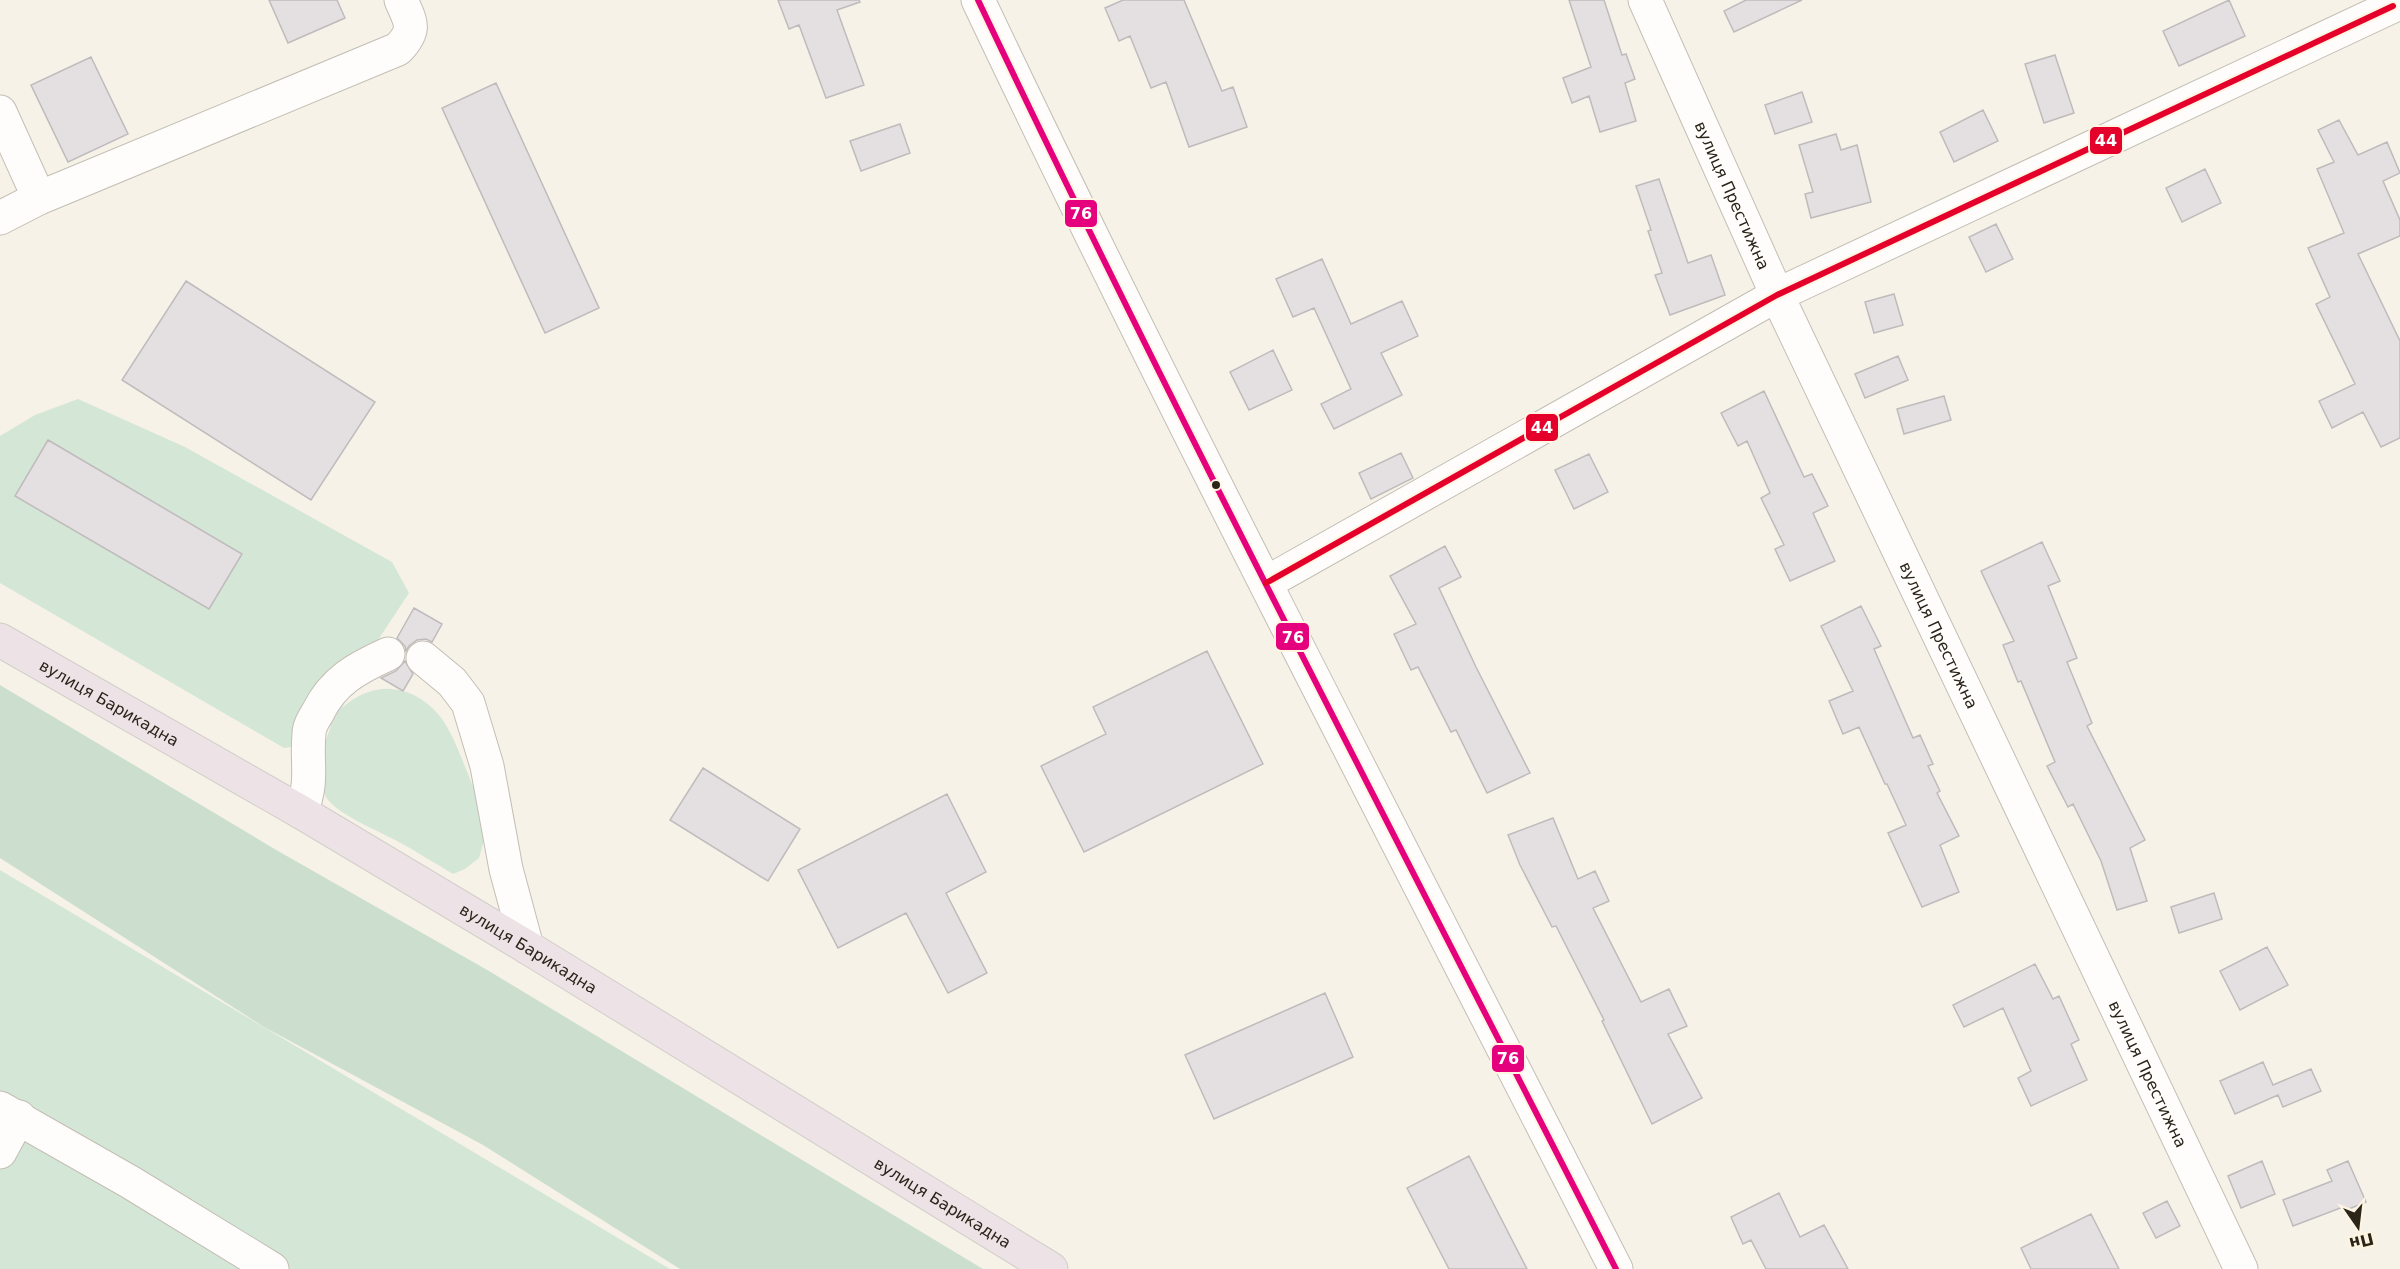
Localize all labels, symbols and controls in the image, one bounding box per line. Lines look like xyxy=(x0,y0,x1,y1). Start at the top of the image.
street label: вулиця Престижна xyxy=(1691,118,1773,273)
line badge: 44 xyxy=(2089,126,2123,155)
text: 44 xyxy=(2095,131,2117,150)
line badge: 76 xyxy=(1064,199,1098,228)
text: 76 xyxy=(1070,204,1092,223)
line badge: 44 xyxy=(1525,413,1559,442)
text: 44 xyxy=(1531,418,1553,437)
unlabelled marker xyxy=(1210,479,1222,491)
street label: вулиця Престижна xyxy=(1896,559,1982,712)
line badge: 76 xyxy=(1275,622,1310,651)
text: 76 xyxy=(1282,628,1304,647)
street label: вулиця Барикадна xyxy=(36,656,182,750)
street label: вулиця Барикадна xyxy=(456,900,601,998)
street label: вулиця Престижна xyxy=(2105,998,2191,1151)
line badge: 76 xyxy=(1491,1044,1525,1073)
text: 76 xyxy=(1497,1049,1519,1068)
street label: вулиця Барикадна xyxy=(871,1154,1015,1252)
north arrow xyxy=(2328,1197,2388,1257)
text: Пн xyxy=(2347,1229,2376,1253)

